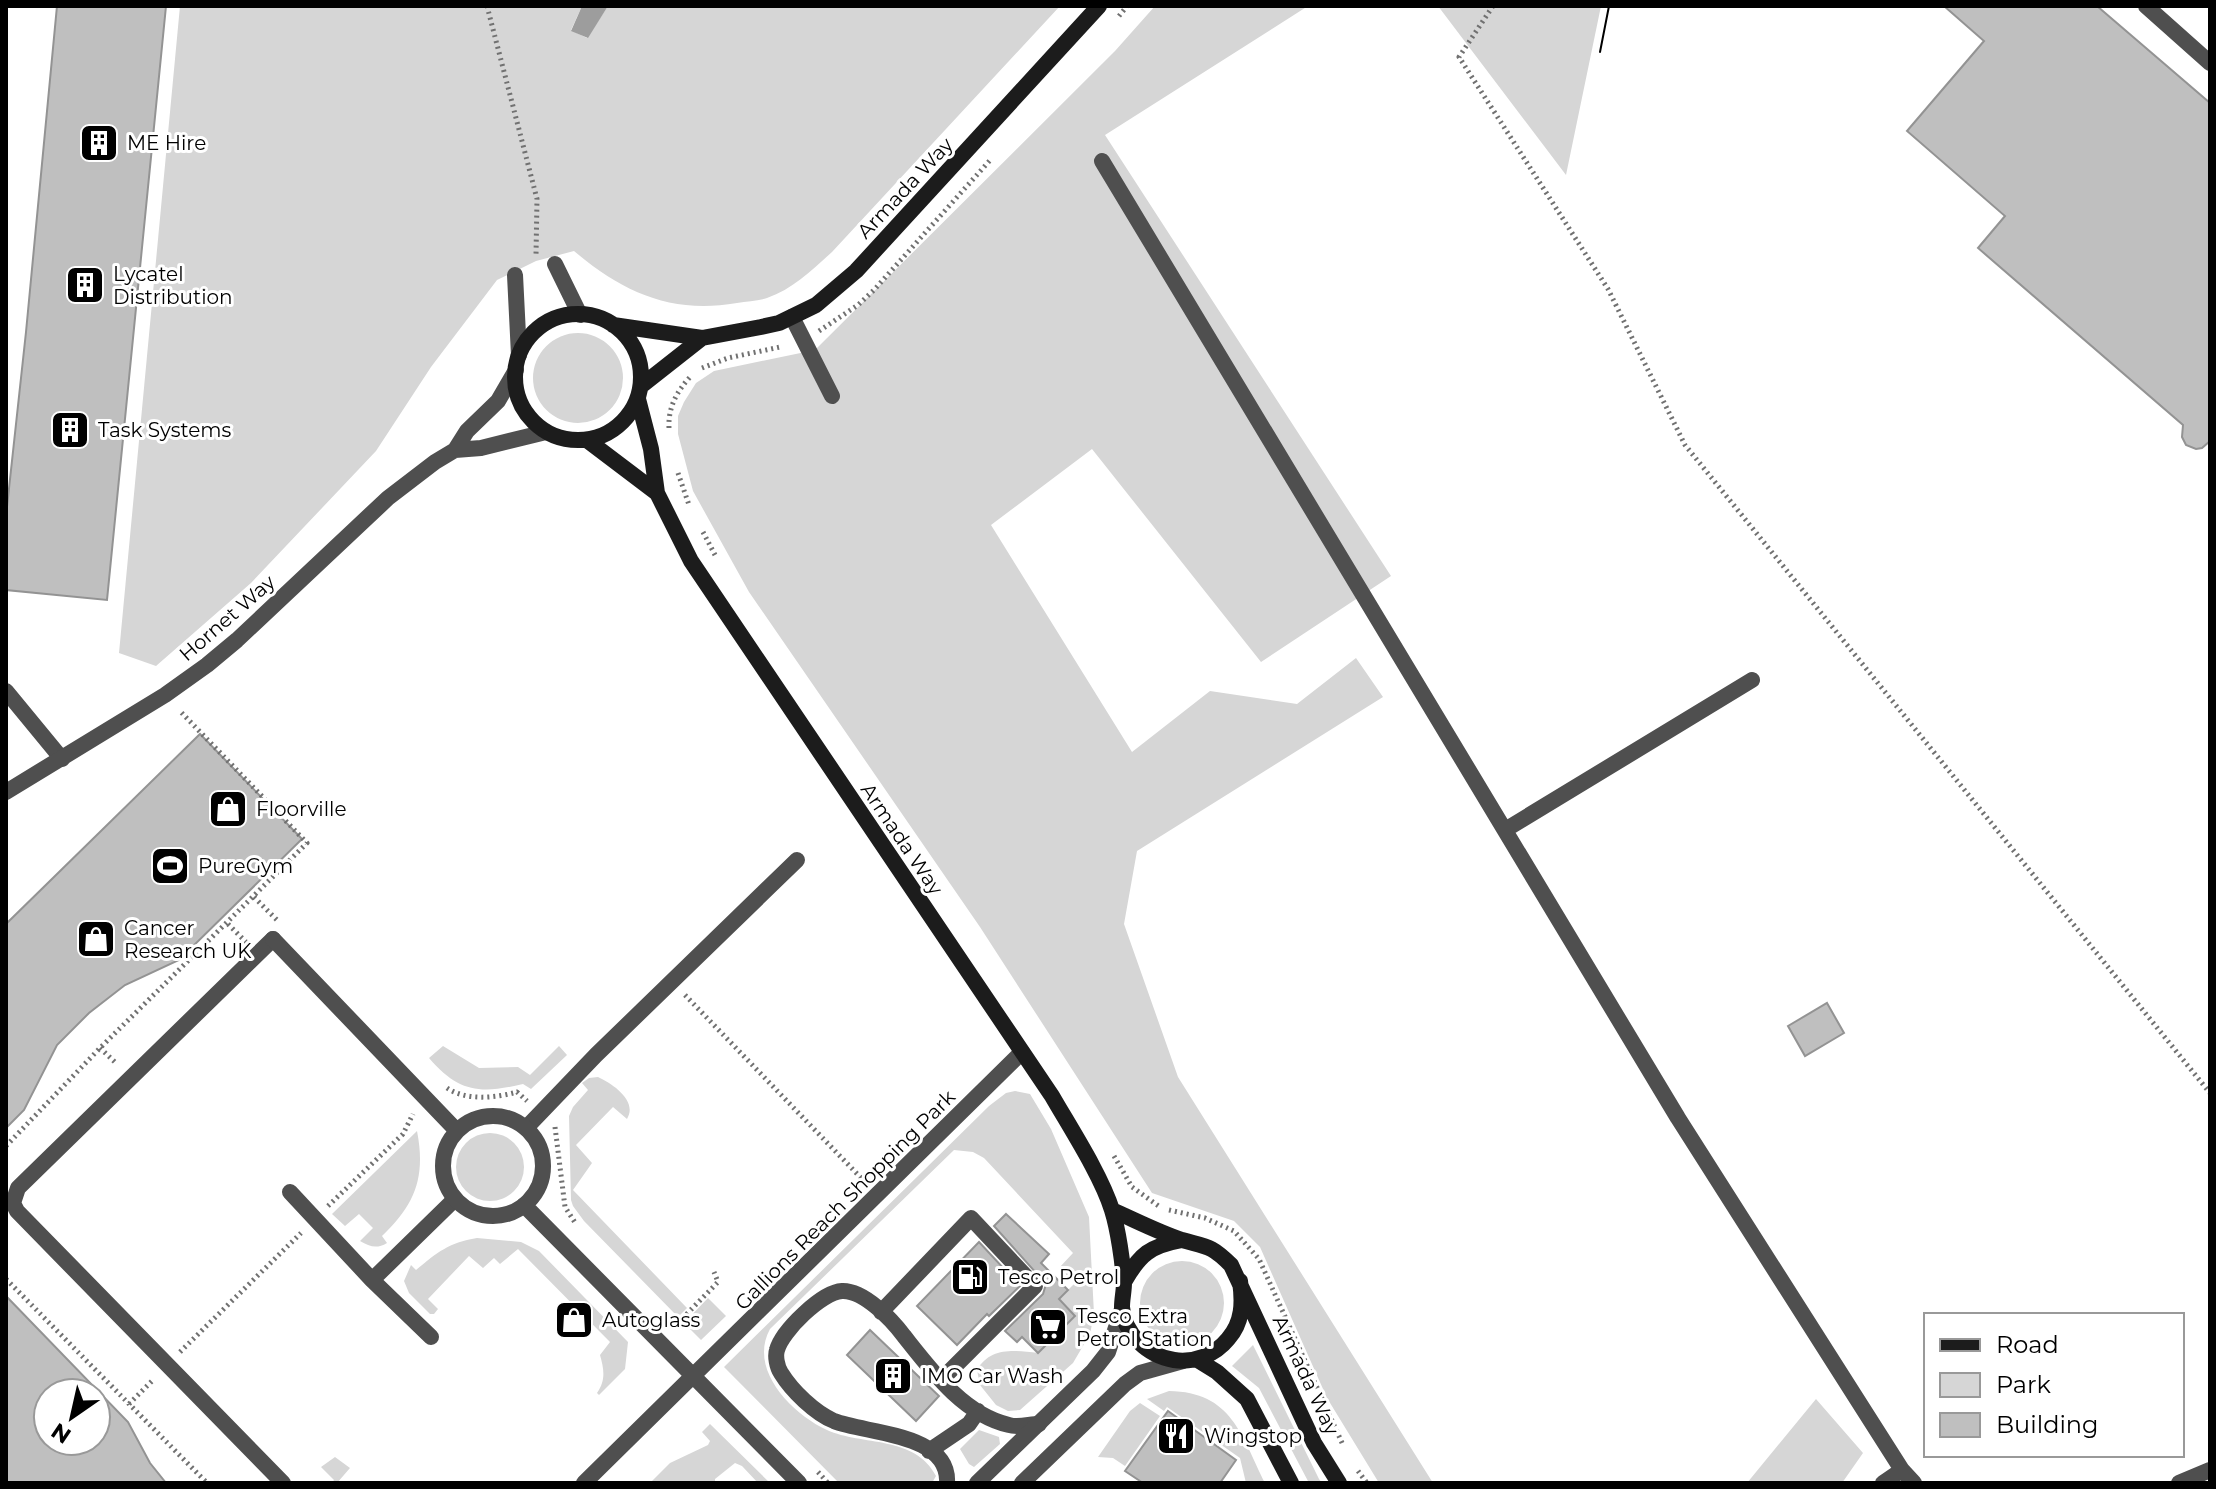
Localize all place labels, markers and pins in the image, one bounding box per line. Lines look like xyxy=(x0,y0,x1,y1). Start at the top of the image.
building icon: ME Hire xyxy=(78,122,120,164)
place label: ME Hire xyxy=(127,131,206,155)
place label: Lycatel Distribution xyxy=(113,262,233,309)
building icon: Lycatel Distribution xyxy=(64,264,106,306)
building icon: Task Systems xyxy=(49,409,91,451)
place label: Task Systems xyxy=(98,418,231,442)
shop icon: Floorville xyxy=(207,788,249,830)
place label: Floorville xyxy=(256,797,347,821)
sports icon: PureGym xyxy=(149,845,191,887)
place label: PureGym xyxy=(198,854,293,878)
place label: Cancer Research UK xyxy=(124,916,252,963)
shop icon: Cancer Research UK xyxy=(75,918,117,960)
fuel station icon: Tesco Petrol xyxy=(949,1256,991,1298)
place label: Tesco Petrol xyxy=(998,1265,1119,1289)
shop icon: Autoglass xyxy=(553,1299,595,1341)
place label: Tesco Extra Petrol Station xyxy=(1076,1304,1213,1351)
supermarket icon: Tesco Extra Petrol Station xyxy=(1027,1306,1069,1348)
place label: Autoglass xyxy=(602,1308,701,1332)
building icon: IMO Car Wash xyxy=(872,1355,914,1397)
place label: IMO Car Wash xyxy=(921,1364,1063,1388)
restaurant icon: Wingstop xyxy=(1155,1415,1197,1457)
place label: Wingstop xyxy=(1204,1424,1302,1448)

